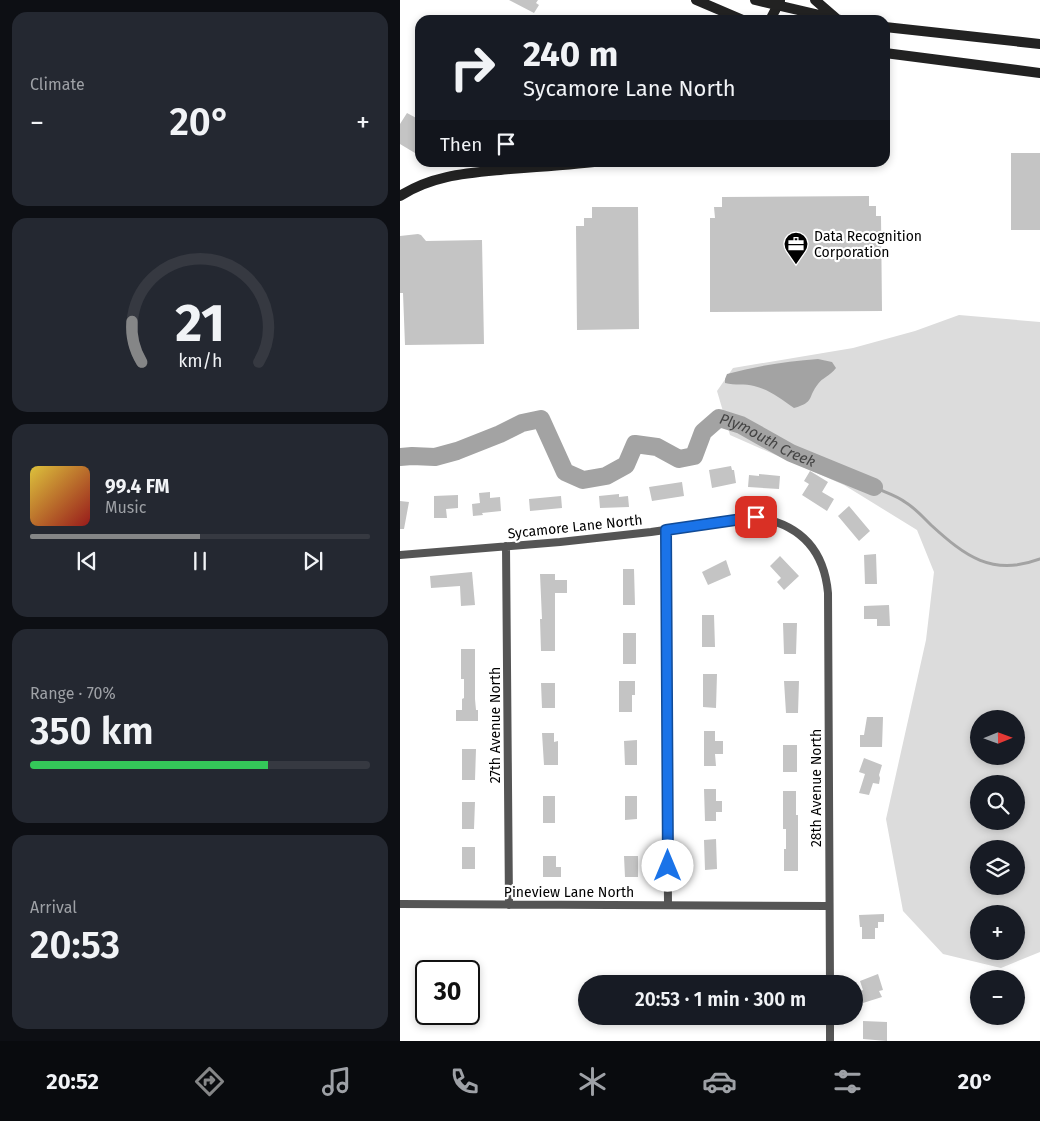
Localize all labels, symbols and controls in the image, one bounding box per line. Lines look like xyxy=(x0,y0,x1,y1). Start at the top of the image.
text: 240 m xyxy=(523,33,618,75)
icon: right xyxy=(440,35,505,100)
text: Climate xyxy=(30,75,85,94)
text: Sycamore Lane North xyxy=(523,75,736,102)
text: 20° xyxy=(169,99,231,145)
text: − xyxy=(30,106,44,139)
text: + xyxy=(356,106,370,139)
icon: arrive xyxy=(492,130,520,158)
text: Then xyxy=(440,133,482,156)
place label: Data Recognition Corporation xyxy=(814,228,922,261)
office icon: Data Recognition Corporation xyxy=(783,231,809,265)
text: 21 xyxy=(175,292,225,355)
text: km/h xyxy=(178,350,222,372)
water label: Plymouth Creek xyxy=(717,410,818,471)
text: 99.4 FM xyxy=(105,475,169,498)
pin xyxy=(735,496,777,538)
text: Music xyxy=(105,498,146,517)
icon: arrive xyxy=(742,503,770,531)
street label: Sycamore Lane North xyxy=(507,511,643,543)
icon: previous xyxy=(73,547,101,575)
icon: pause xyxy=(186,547,214,575)
icon: next xyxy=(299,547,327,575)
street label: 27th Avenue North xyxy=(487,667,504,783)
text: Range · 70% xyxy=(30,684,116,703)
text: 350 km xyxy=(30,708,154,754)
north arrow xyxy=(970,710,1025,765)
map controls xyxy=(970,710,1025,1025)
street label: 28th Avenue North xyxy=(808,729,825,847)
button: search xyxy=(970,775,1025,830)
position arrow xyxy=(641,839,693,891)
button: layers xyxy=(970,840,1025,895)
street label: Pineview Lane North xyxy=(504,884,634,901)
text: Arrival xyxy=(30,898,77,917)
button: + xyxy=(970,905,1025,960)
text: 20:53 xyxy=(30,922,120,968)
speed limit sign: 30 xyxy=(415,960,480,1025)
button: − xyxy=(970,970,1025,1025)
text: 20:53 · 1 min · 300 m xyxy=(635,988,806,1011)
icon: directions xyxy=(192,1064,227,1099)
icon: music xyxy=(319,1064,354,1099)
icon: phone xyxy=(447,1064,482,1099)
icon: climate xyxy=(575,1064,610,1099)
icon: car xyxy=(702,1064,737,1099)
icon: filters xyxy=(830,1064,865,1099)
text: 20:52 xyxy=(46,1068,99,1095)
text: 20° xyxy=(958,1068,994,1095)

